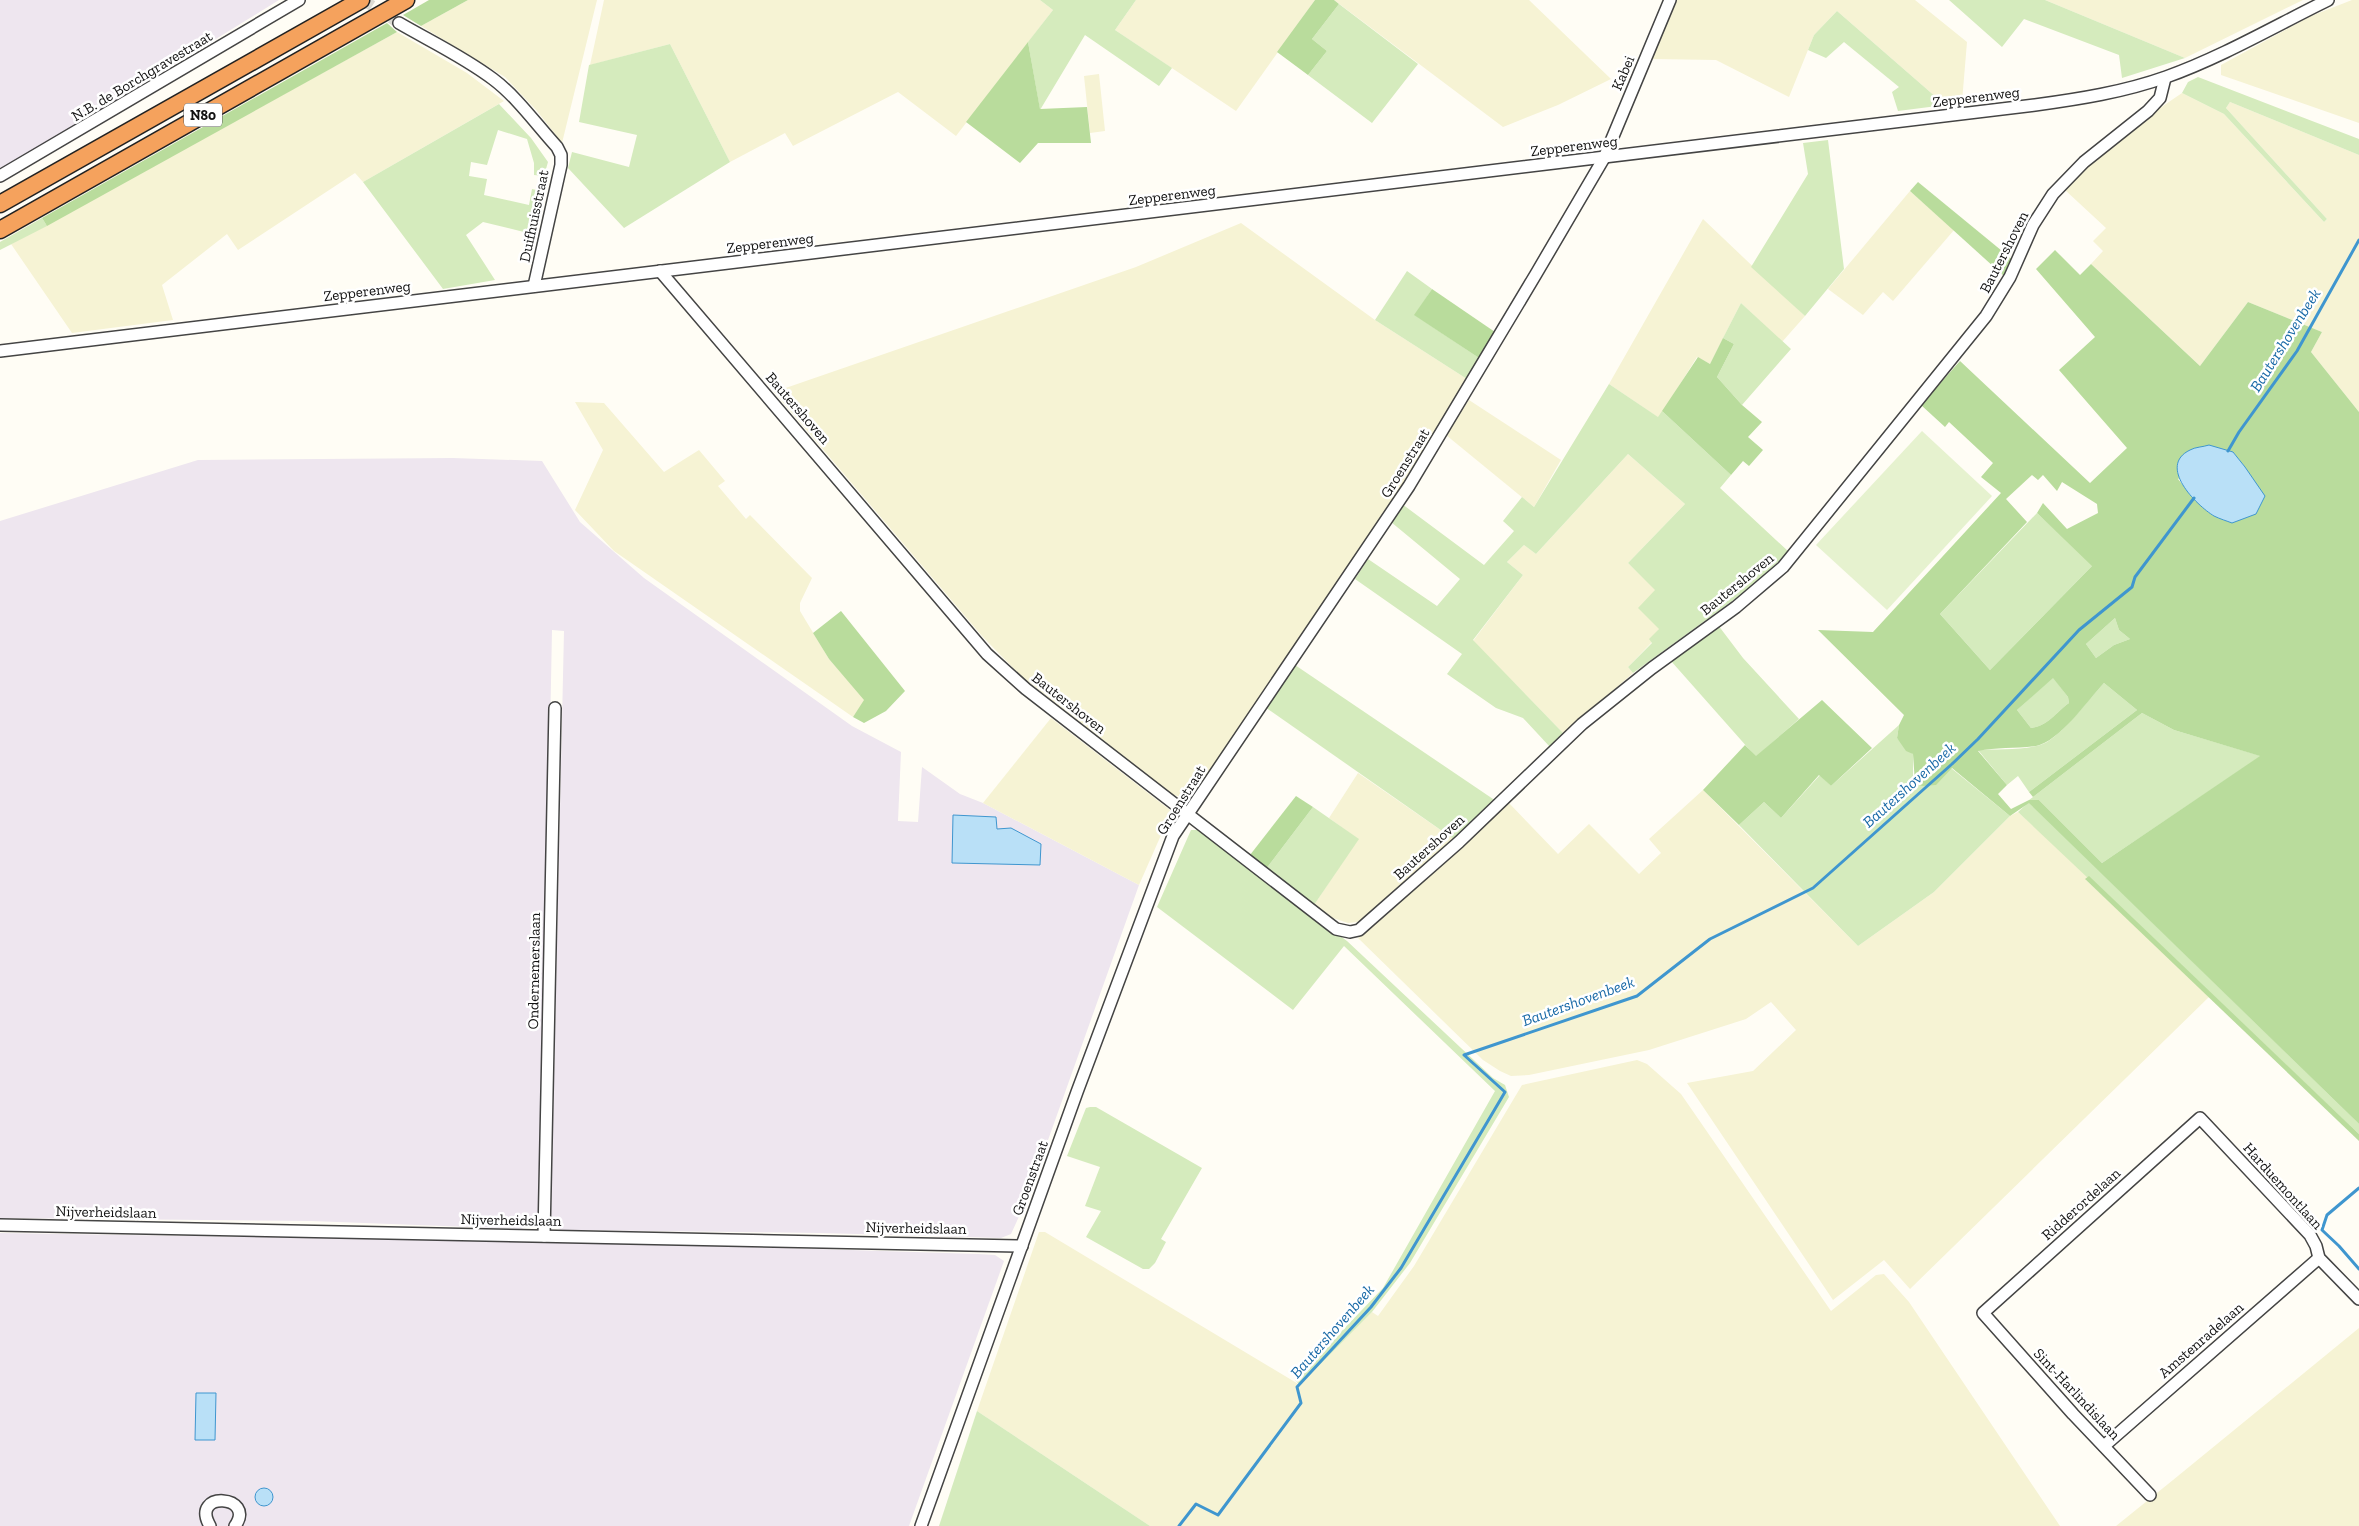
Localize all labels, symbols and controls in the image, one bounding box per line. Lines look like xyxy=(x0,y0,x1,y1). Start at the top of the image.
street label: N.B. de Borchgravestraat xyxy=(68,27,216,125)
street label: Kabei xyxy=(1608,53,1638,93)
street label: Zepperenweg xyxy=(1931,83,2021,111)
road number: N80 xyxy=(184,104,222,126)
street label: Zepperenweg xyxy=(1529,132,1619,160)
street label: Duifhuisstraat xyxy=(515,168,553,264)
street label: Zepperenweg xyxy=(1127,181,1217,209)
street label: Bautershoven xyxy=(1976,208,2032,296)
street label: Zepperenweg xyxy=(725,229,815,257)
street label: Zepperenweg xyxy=(322,277,412,305)
water label: Bautershovenbeek xyxy=(2246,285,2324,395)
street label: Bautershoven xyxy=(762,368,834,448)
street label: Groenstraat xyxy=(1377,425,1434,501)
street label: Bautershoven xyxy=(1697,549,1778,619)
street label: Bautershoven xyxy=(1028,668,1110,738)
water label: Bautershovenbeek xyxy=(1859,738,1959,832)
street label: Groenstraat xyxy=(1153,762,1210,838)
street label: Bautershoven xyxy=(1390,810,1468,883)
street label: Ondernemerslaan xyxy=(524,912,544,1029)
water label: Bautershovenbeek xyxy=(1519,972,1637,1030)
street label: Groenstraat xyxy=(1008,1138,1052,1218)
street label: Harduemontlaan xyxy=(2239,1139,2327,1233)
street label: Ridderordelaan xyxy=(2038,1164,2124,1244)
street label: Nijverheidslaan xyxy=(55,1202,157,1222)
street label: Nijverheidslaan xyxy=(460,1210,562,1230)
street label: Nijverheidslaan xyxy=(865,1218,967,1238)
water label: Bautershovenbeek xyxy=(1286,1280,1378,1382)
street label: Amstenradelaan xyxy=(2155,1298,2247,1382)
street label: Sint-Harlindislaan xyxy=(2030,1344,2124,1444)

